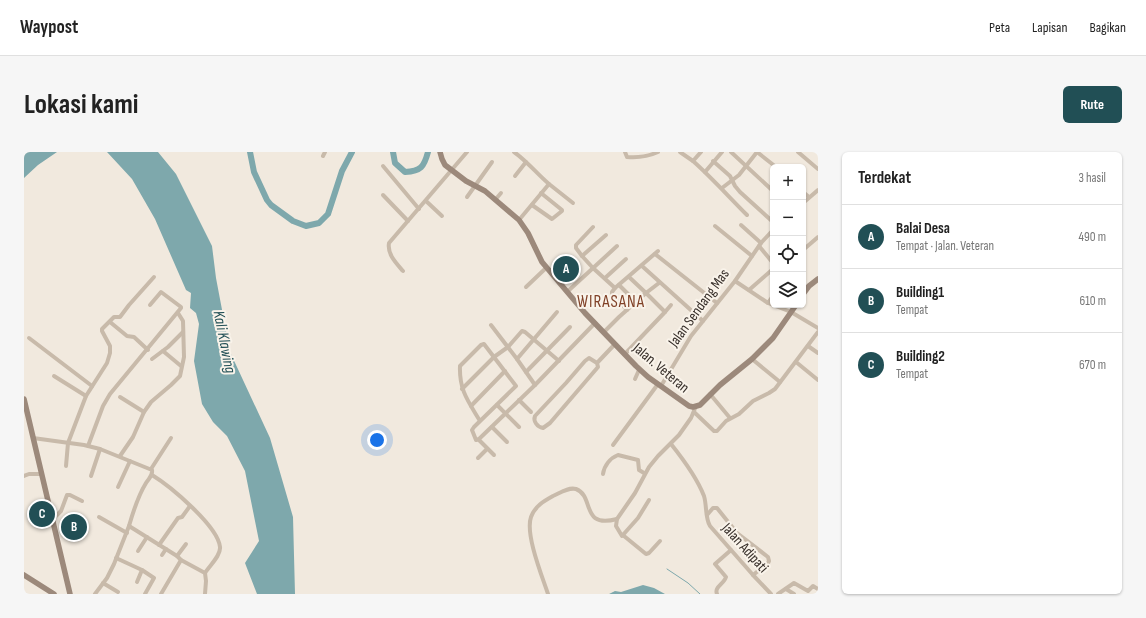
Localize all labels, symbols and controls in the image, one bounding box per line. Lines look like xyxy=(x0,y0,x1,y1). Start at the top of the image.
text: Waypost xyxy=(20,16,78,39)
text: Peta xyxy=(989,19,1010,36)
text: Lapisan xyxy=(1032,19,1067,36)
text: Bagikan xyxy=(1089,19,1126,36)
button: Rute xyxy=(1063,86,1122,123)
text: Lokasi kami xyxy=(24,88,138,121)
map controls xyxy=(770,164,806,308)
button: + xyxy=(770,164,806,200)
text: Terdekat xyxy=(858,168,911,188)
text: 3 hasil xyxy=(1078,170,1106,186)
button: − xyxy=(770,200,806,236)
text: Balai Desa xyxy=(896,219,950,238)
text: A xyxy=(868,229,874,245)
text: 490 m xyxy=(1079,229,1106,245)
button: locate xyxy=(770,236,806,272)
text: Tempat · Jalan. Veteran xyxy=(896,238,994,254)
pin: A xyxy=(553,254,579,284)
street label: Jalan Sendang Mas xyxy=(664,265,734,352)
button: layers xyxy=(770,272,806,308)
text: Building1 xyxy=(896,283,944,302)
district label: WIRASANA xyxy=(577,292,645,312)
text: B xyxy=(868,293,874,309)
text: 610 m xyxy=(1080,293,1106,309)
text: Tempat xyxy=(896,302,928,318)
water label: Kali Klawing xyxy=(209,309,239,375)
street label: Jalan. Veteran xyxy=(628,338,693,397)
text: Building2 xyxy=(896,347,945,366)
text: C xyxy=(868,357,874,373)
text: 670 m xyxy=(1079,357,1106,373)
text: Tempat xyxy=(896,366,928,382)
your location xyxy=(367,430,387,450)
pin: C xyxy=(29,499,55,529)
pin: B xyxy=(61,512,87,542)
street label: Jalan Adipati xyxy=(717,518,773,577)

